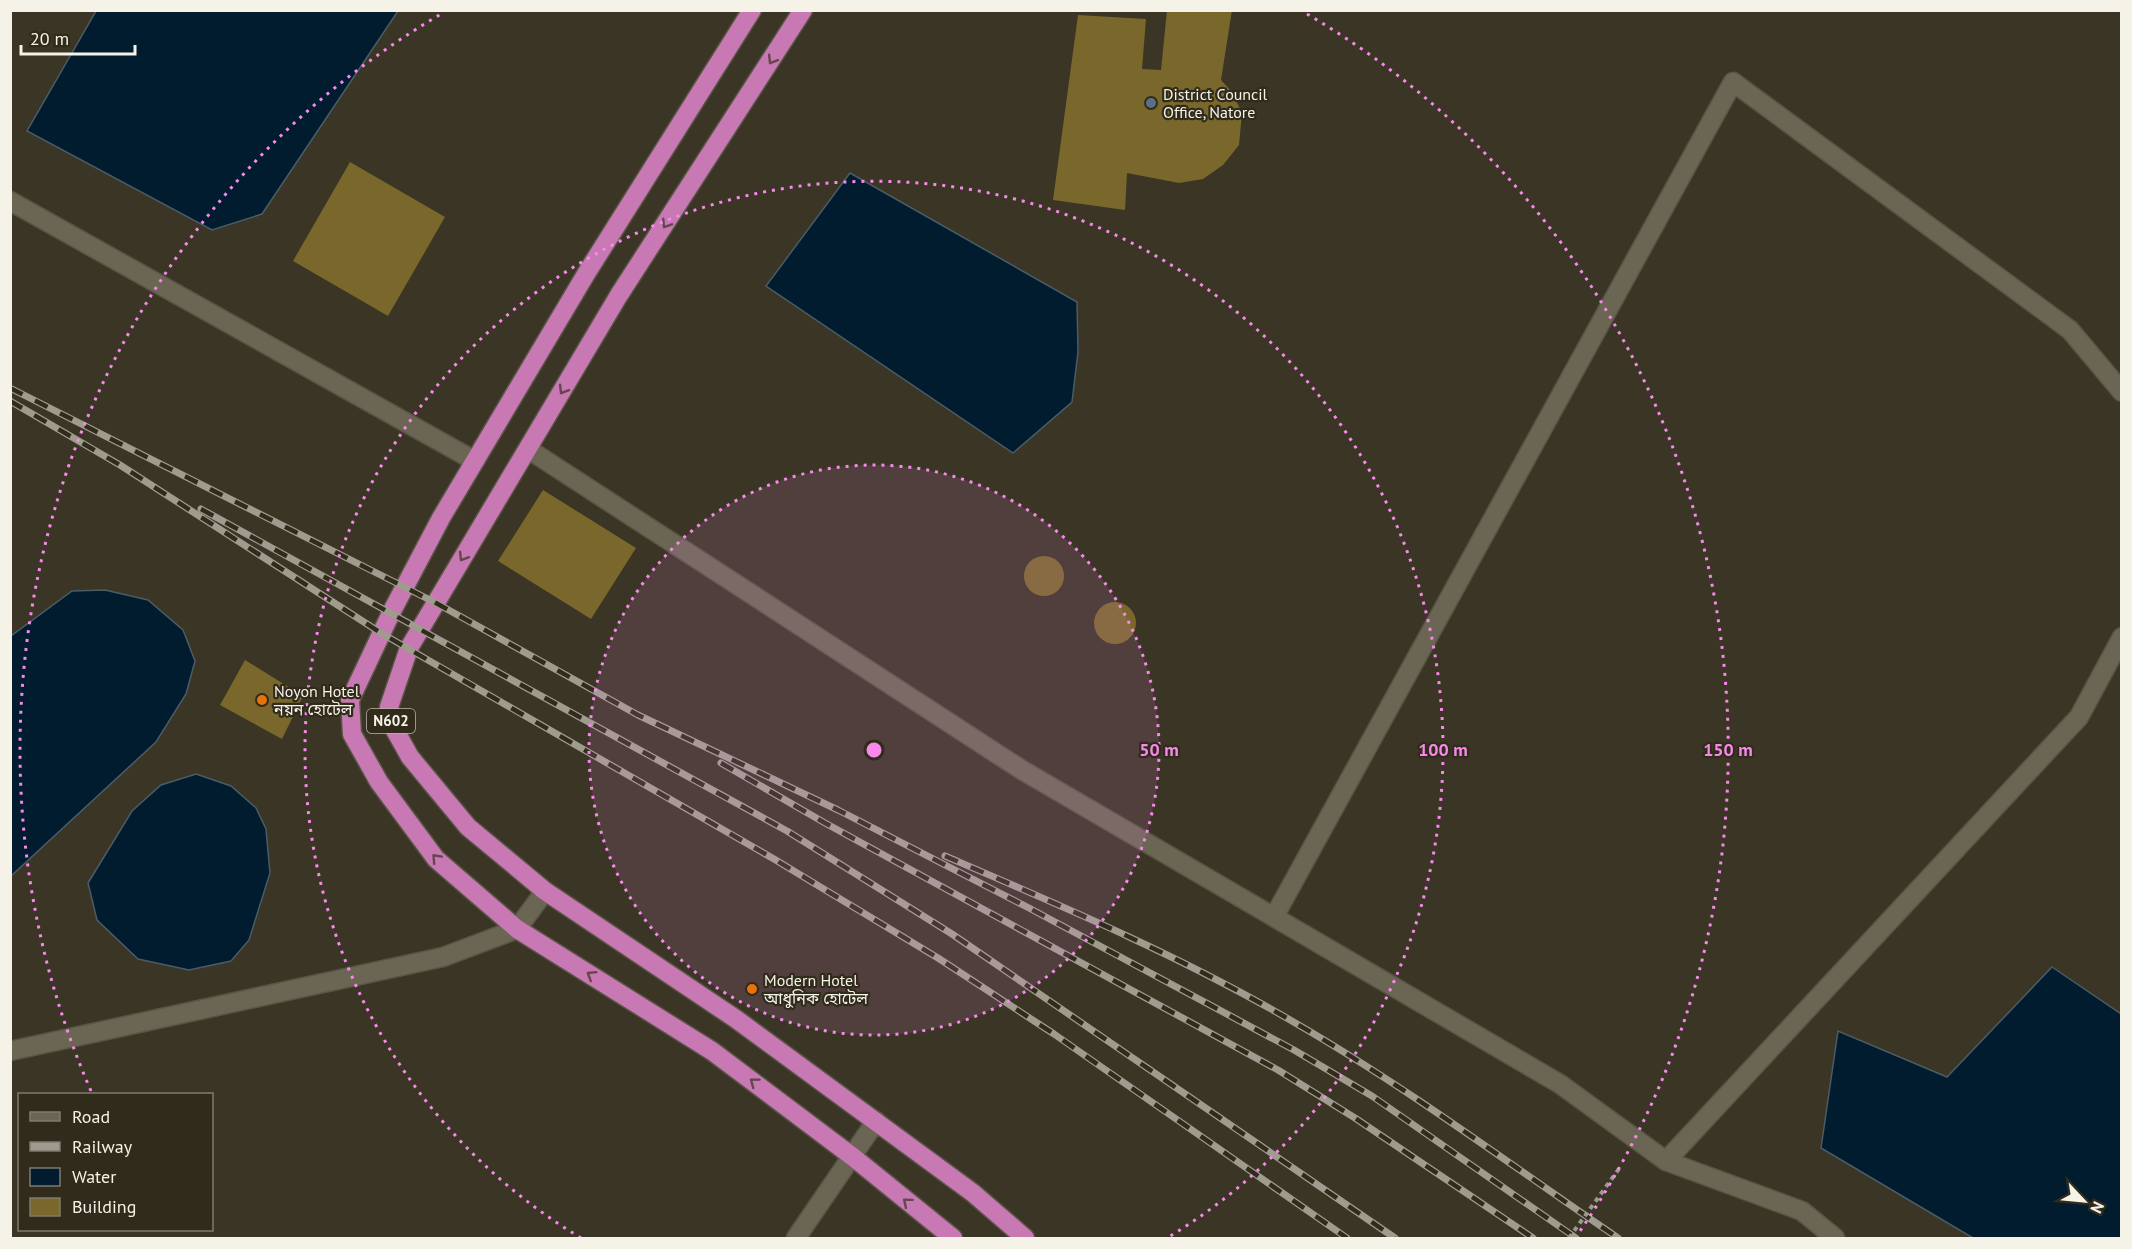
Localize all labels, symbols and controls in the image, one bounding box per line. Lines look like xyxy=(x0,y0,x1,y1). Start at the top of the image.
scale bar xyxy=(21,18,135,56)
text: 20 m xyxy=(30,27,69,50)
one-way arrow xyxy=(768,53,779,64)
place label: District Council Office, Natore xyxy=(1163,84,1268,122)
marker: District Council Office, Natore xyxy=(1144,96,1158,110)
one-way arrow xyxy=(662,217,673,228)
one-way arrow xyxy=(559,384,571,394)
one-way arrow xyxy=(459,551,471,561)
place label: Noyon Hotel নয়ন হোটেল xyxy=(273,681,360,719)
marker: Noyon Hotel নয়ন হোটেল xyxy=(255,693,269,707)
road number: N602 xyxy=(367,709,415,733)
text: 50 m xyxy=(1139,738,1179,761)
text: 100 m xyxy=(1418,738,1468,761)
text: 150 m xyxy=(1703,738,1753,761)
centre of rings xyxy=(864,740,884,760)
one-way arrow xyxy=(432,854,443,864)
one-way arrow xyxy=(587,970,597,982)
place label: Modern Hotel আধুনিক হোটেল xyxy=(763,970,868,1008)
marker: Modern Hotel আধুনিক হোটেল xyxy=(745,982,759,996)
one-way arrow xyxy=(749,1078,760,1089)
legend xyxy=(18,1093,213,1231)
text: Road xyxy=(72,1105,110,1128)
text: Railway xyxy=(72,1135,133,1158)
text: Water xyxy=(72,1165,116,1188)
north arrow xyxy=(2054,1171,2114,1231)
text: Building xyxy=(72,1195,136,1218)
text: N xyxy=(2086,1198,2109,1217)
one-way arrow xyxy=(903,1199,914,1210)

